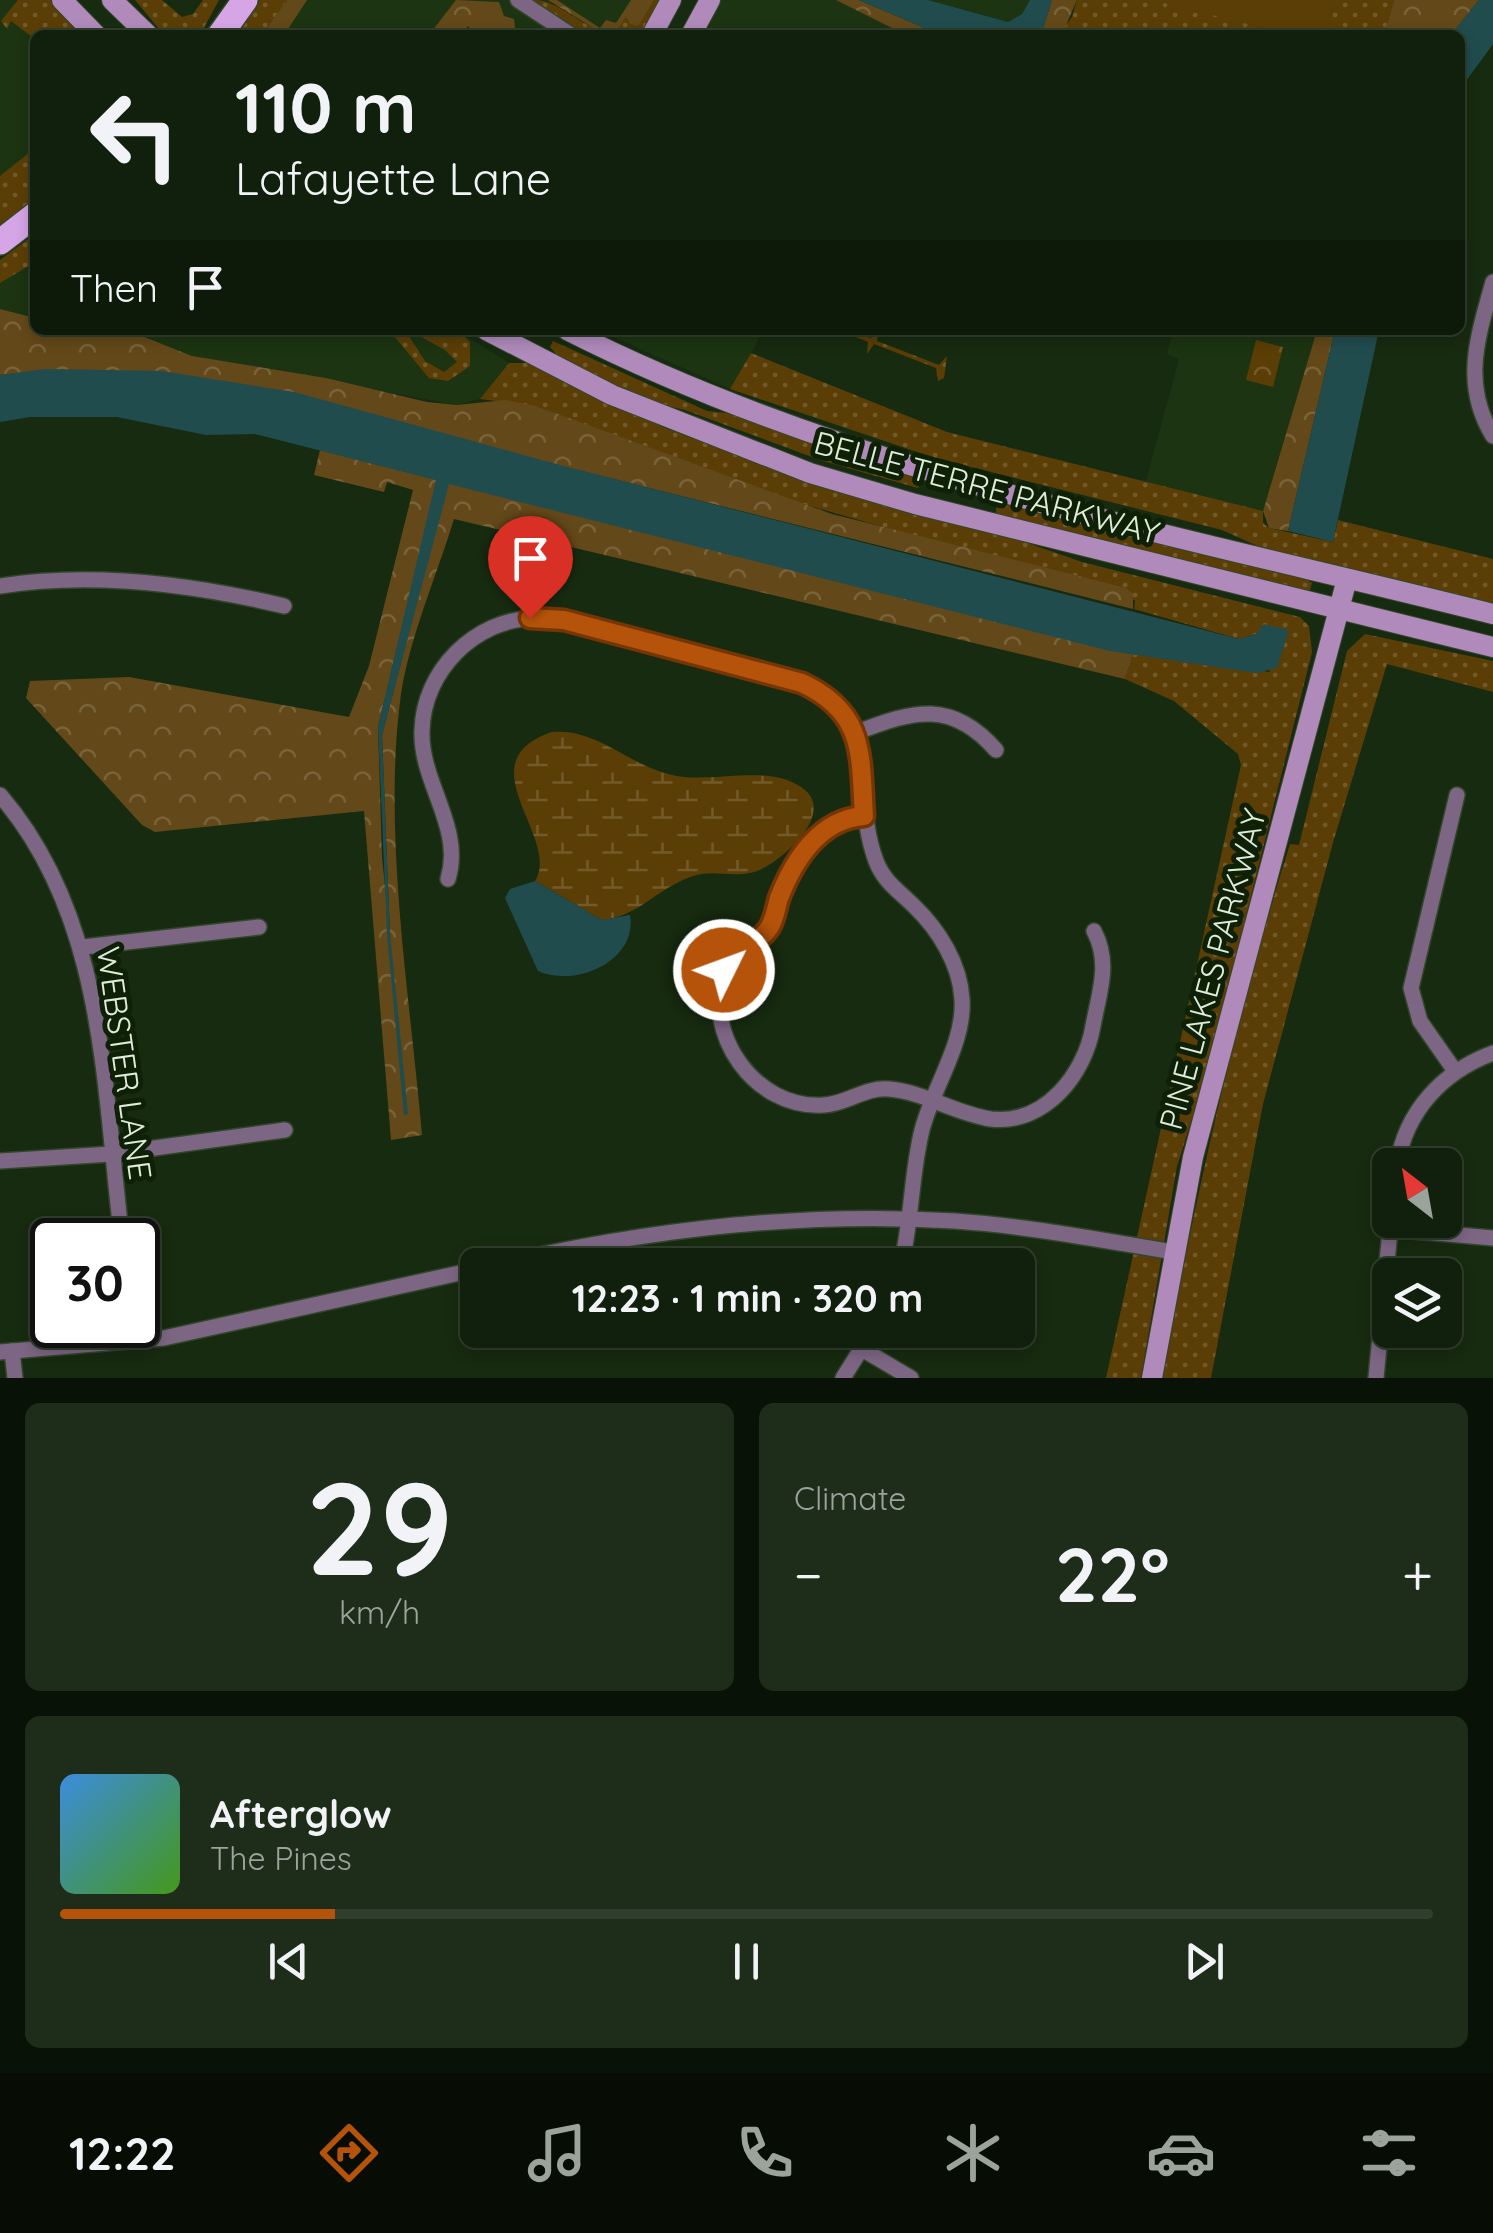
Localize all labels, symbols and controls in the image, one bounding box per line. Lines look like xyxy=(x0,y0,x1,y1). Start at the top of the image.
text: 110 m xyxy=(235,63,417,151)
icon: left xyxy=(70,70,200,200)
text: Lafayette Lane xyxy=(235,150,551,206)
icon: arrive xyxy=(178,260,233,315)
text: Then xyxy=(70,264,158,312)
street label: BELLE TERRE PARKWAY xyxy=(810,422,1164,552)
pin xyxy=(488,516,573,619)
icon: arrive xyxy=(503,531,558,586)
street label: PINE LAKES PARKWAY xyxy=(1150,804,1274,1134)
position arrow xyxy=(672,918,776,1022)
street label: WEBSTER LANE xyxy=(89,944,161,1182)
north arrow xyxy=(1372,1148,1462,1238)
map controls xyxy=(1372,1148,1462,1348)
speed limit sign: 30 xyxy=(30,1218,160,1348)
button: layers xyxy=(1372,1258,1462,1348)
text: 12:23 · 1 min · 320 m xyxy=(572,1274,923,1322)
text: 29 xyxy=(306,1445,453,1608)
text: Climate xyxy=(794,1478,906,1518)
text: 22° xyxy=(1055,1527,1170,1621)
text: − xyxy=(794,1540,823,1609)
text: + xyxy=(1402,1540,1433,1609)
text: km/h xyxy=(339,1592,420,1632)
text: Afterglow xyxy=(210,1790,392,1838)
text: The Pines xyxy=(210,1838,352,1878)
icon: previous xyxy=(261,1934,316,1989)
icon: pause xyxy=(719,1934,774,1989)
icon: next xyxy=(1177,1934,1232,1989)
icon: directions xyxy=(314,2118,384,2188)
icon: music xyxy=(522,2118,592,2188)
icon: phone xyxy=(730,2118,800,2188)
icon: climate xyxy=(938,2118,1008,2188)
icon: car xyxy=(1146,2118,1216,2188)
icon: filters xyxy=(1354,2118,1424,2188)
text: 12:22 xyxy=(69,2125,176,2181)

